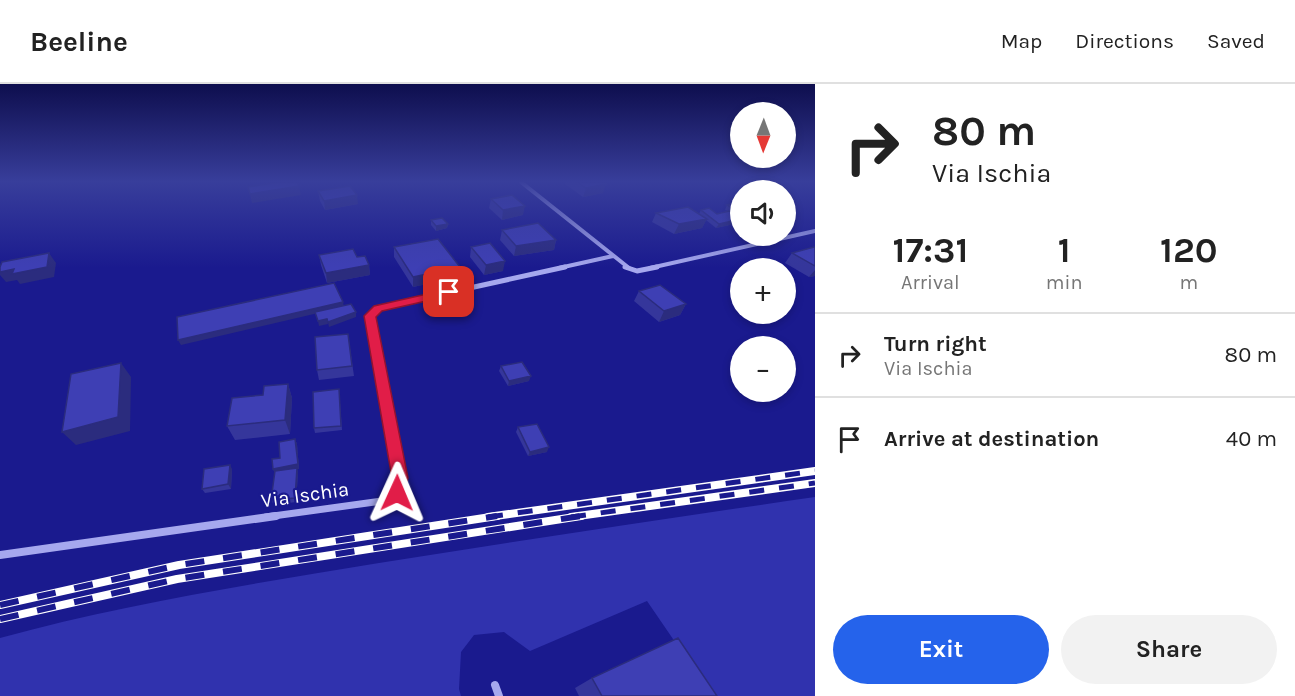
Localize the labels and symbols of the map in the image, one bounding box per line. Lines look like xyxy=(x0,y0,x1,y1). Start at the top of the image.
north arrow xyxy=(730,102,796,168)
pin xyxy=(423,266,474,317)
position arrow xyxy=(365,461,429,525)
street label: Via Ischia xyxy=(260,477,350,513)

